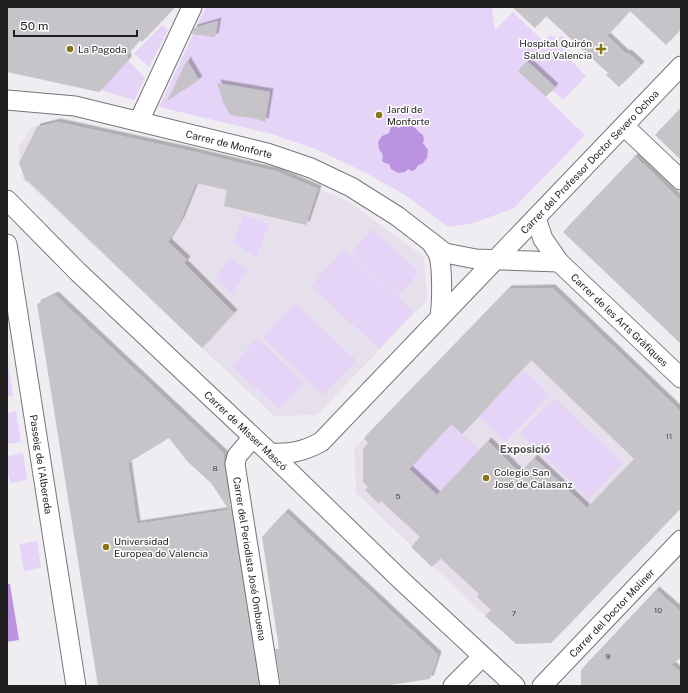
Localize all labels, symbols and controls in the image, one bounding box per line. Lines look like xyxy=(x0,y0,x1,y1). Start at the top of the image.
scale bar xyxy=(14,12,137,38)
text: 50 m xyxy=(20,19,48,33)
place label: Hospital Quirón Salud Valencia xyxy=(519,37,592,61)
place label: La Pagoda xyxy=(78,43,127,55)
marker: Hospital Quirón Salud Valencia xyxy=(595,43,607,55)
marker: La Pagoda xyxy=(65,44,75,54)
street label: Carrer del Professor Doctor Severo Ochoa xyxy=(518,87,661,236)
place label: Jardí de Monforte xyxy=(387,103,430,127)
marker: Jardí de Monforte xyxy=(374,110,384,120)
street label: Carrer de Monforte xyxy=(185,127,274,161)
street label: Carrer de les Arts Gràfiques xyxy=(569,271,671,369)
street label: Carrer de Misser Mascó xyxy=(202,388,290,473)
street label: Passeig de l'Albereda xyxy=(28,414,55,515)
house number: 11 xyxy=(666,431,672,441)
district label: Exposició xyxy=(500,443,550,455)
house number: 8 xyxy=(212,463,218,473)
place label: Colegio San José de Calasanz xyxy=(494,466,573,490)
marker: Colegio San José de Calasanz xyxy=(481,473,491,483)
street label: Carrer del Periodista José Ombuena xyxy=(231,476,269,642)
house number: 5 xyxy=(395,491,401,501)
place label: Universidad Europea de Valencia xyxy=(114,535,208,559)
marker: Universidad Europea de Valencia xyxy=(101,542,111,552)
street label: Carrer del Doctor Moliner xyxy=(567,566,657,660)
house number: 10 xyxy=(654,605,662,615)
house number: 7 xyxy=(512,608,517,618)
house number: 9 xyxy=(606,651,611,661)

